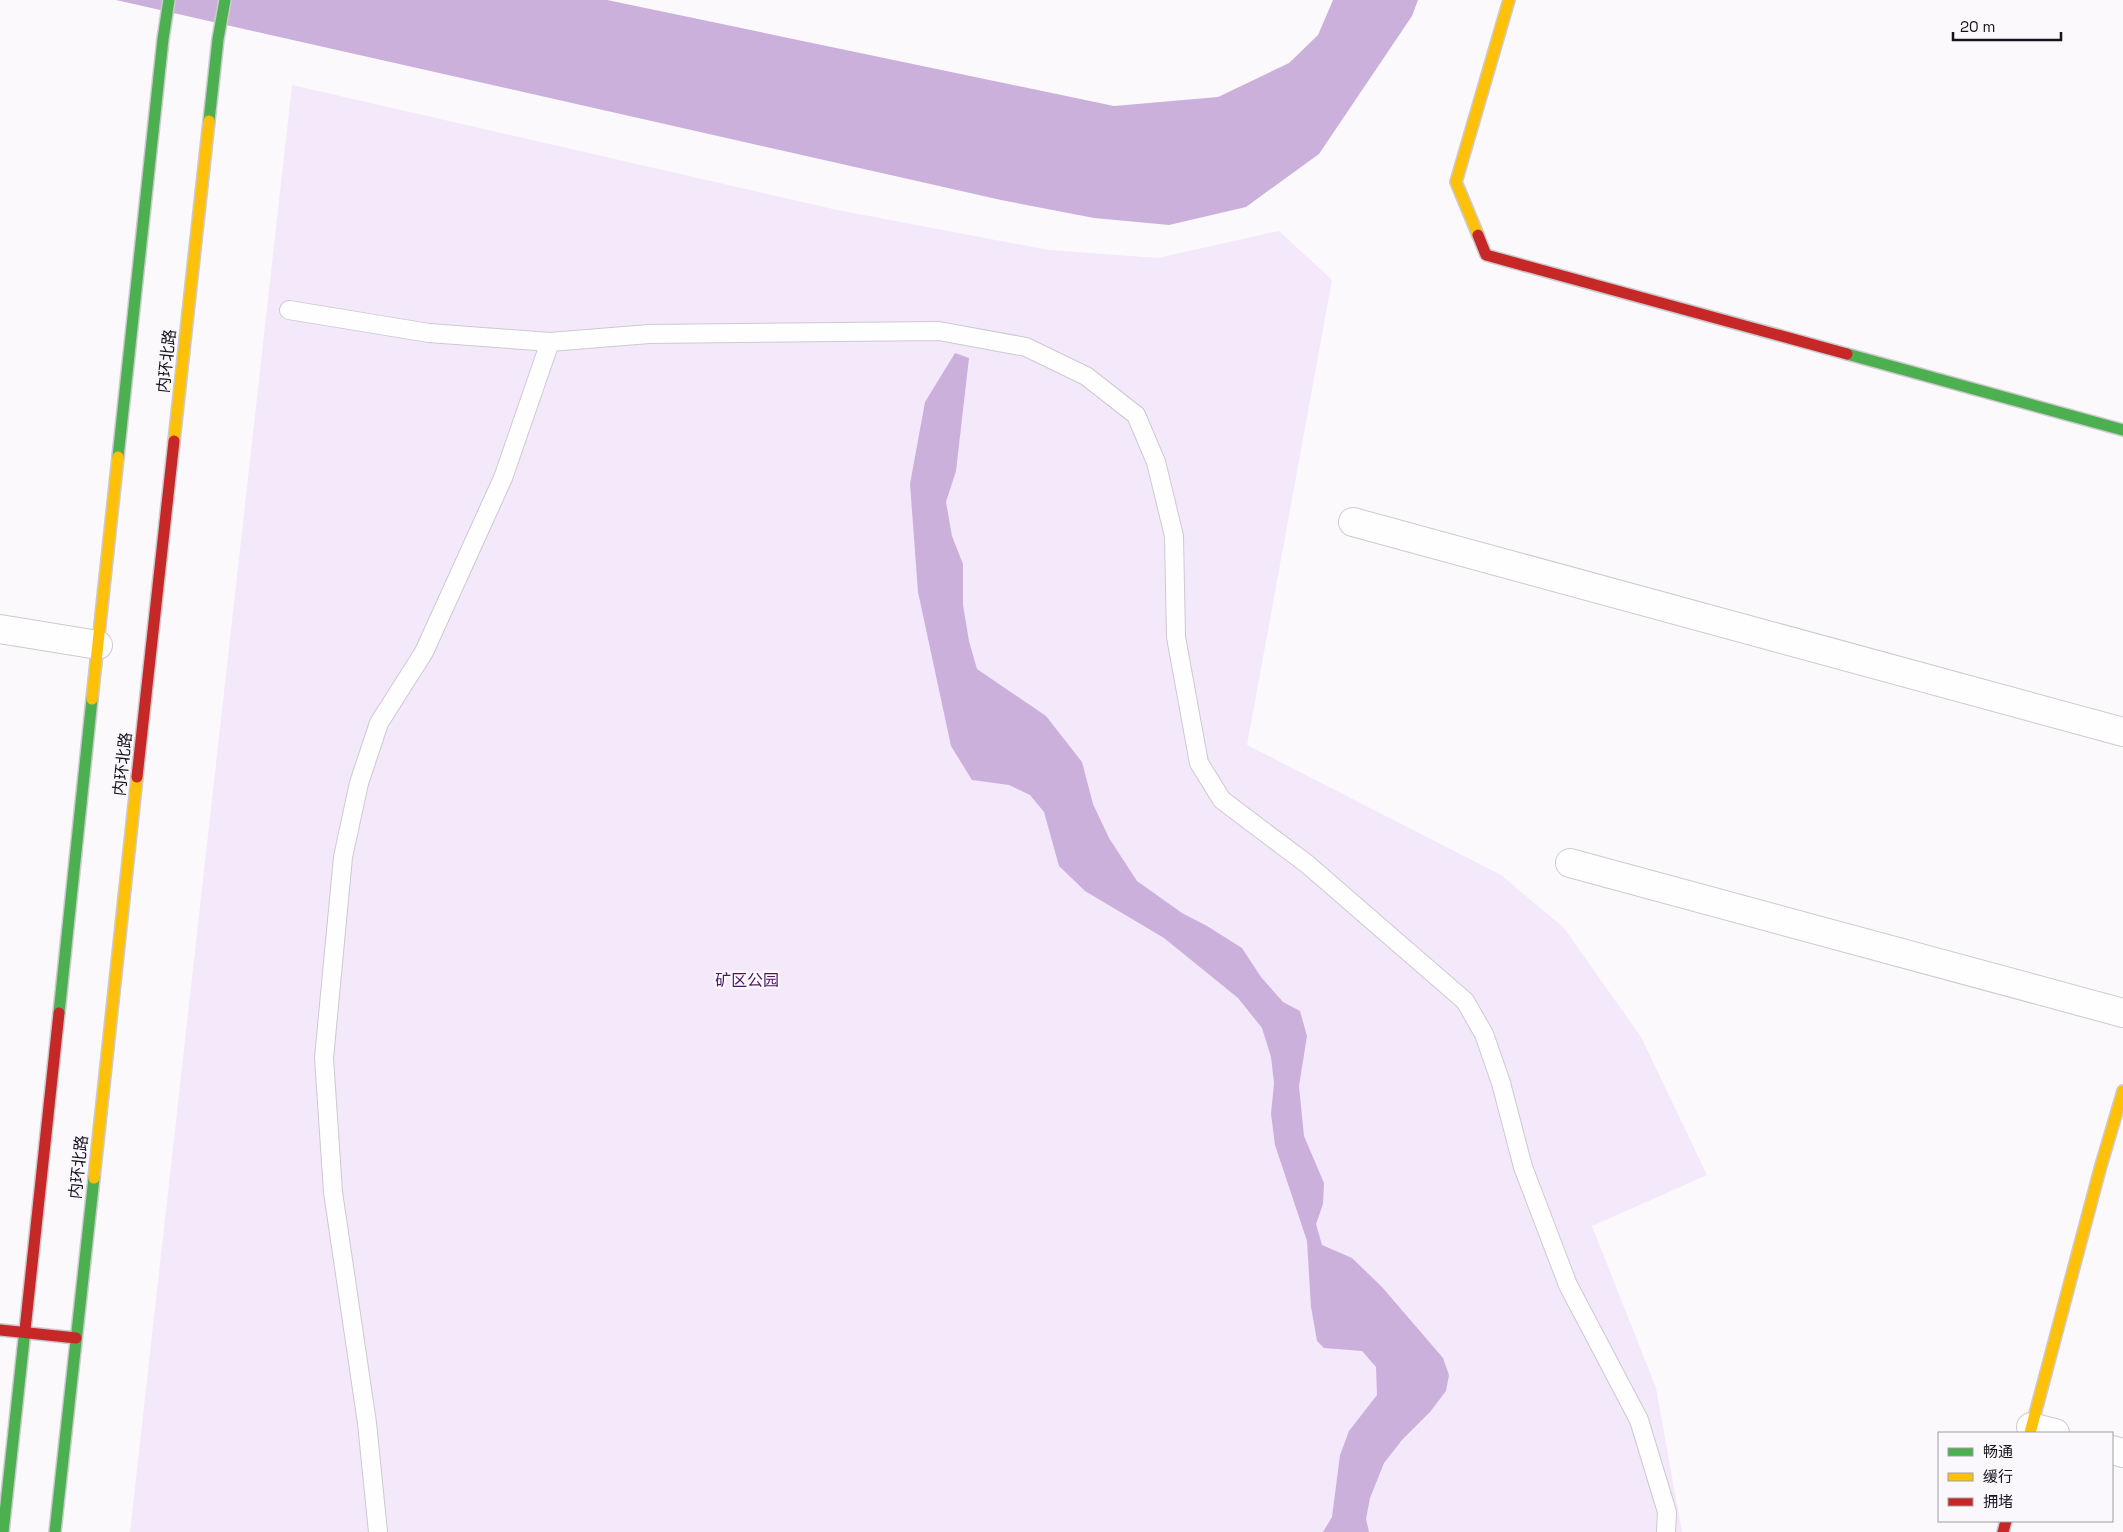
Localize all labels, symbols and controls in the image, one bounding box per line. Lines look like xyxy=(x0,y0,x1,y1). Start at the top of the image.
scale bar xyxy=(1953,10,2060,42)
text: 20 m xyxy=(1960,17,1995,36)
street label: 内环北路 xyxy=(153,328,180,394)
street label: 内环北路 xyxy=(109,731,136,797)
park label: 矿区公园 xyxy=(715,970,779,991)
street label: 内环北路 xyxy=(65,1134,92,1200)
legend xyxy=(1938,1432,2113,1522)
text: 畅通 xyxy=(1983,1442,2013,1461)
text: 缓行 xyxy=(1983,1467,2013,1486)
text: 拥堵 xyxy=(1983,1492,2013,1511)

